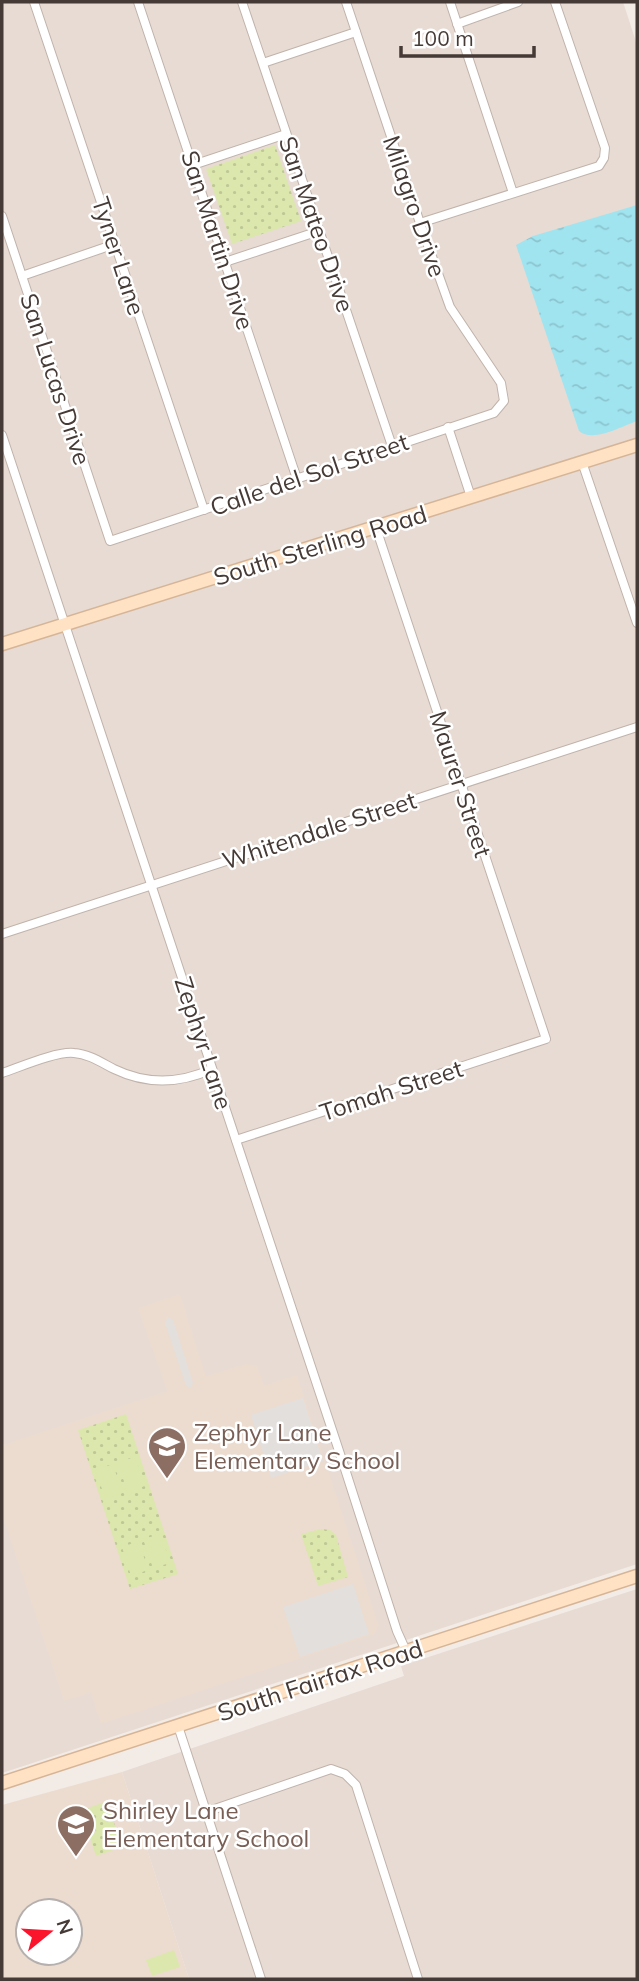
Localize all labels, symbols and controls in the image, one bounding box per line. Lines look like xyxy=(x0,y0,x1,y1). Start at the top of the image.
scale bar xyxy=(401,14,534,58)
text: 100 m xyxy=(412,25,474,51)
street label: Milagro Drive xyxy=(377,131,453,281)
street label: San Mateo Drive xyxy=(273,132,361,316)
street label: San Martin Drive xyxy=(175,147,261,333)
street label: Tyner Lane xyxy=(86,193,152,319)
street label: San Lucas Drive xyxy=(14,289,98,469)
street label: Calle del Sol Street xyxy=(206,426,412,522)
street label: South Sterling Road xyxy=(210,498,430,592)
street label: Maurer Street xyxy=(423,707,499,861)
street label: Whitendale Street xyxy=(218,785,420,875)
street label: Zephyr Lane xyxy=(168,973,240,1113)
street label: Tomah Street xyxy=(316,1053,466,1127)
place label: Zephyr Lane Elementary School xyxy=(194,1417,400,1475)
school or university icon: Zephyr Lane Elementary School xyxy=(146,1425,188,1480)
street label: South Fairfax Road xyxy=(214,1633,426,1727)
place label: Shirley Lane Elementary School xyxy=(103,1795,309,1853)
school or university icon: Shirley Lane Elementary School xyxy=(55,1803,97,1858)
north arrow xyxy=(14,1897,84,1967)
text: N xyxy=(52,1916,79,1937)

